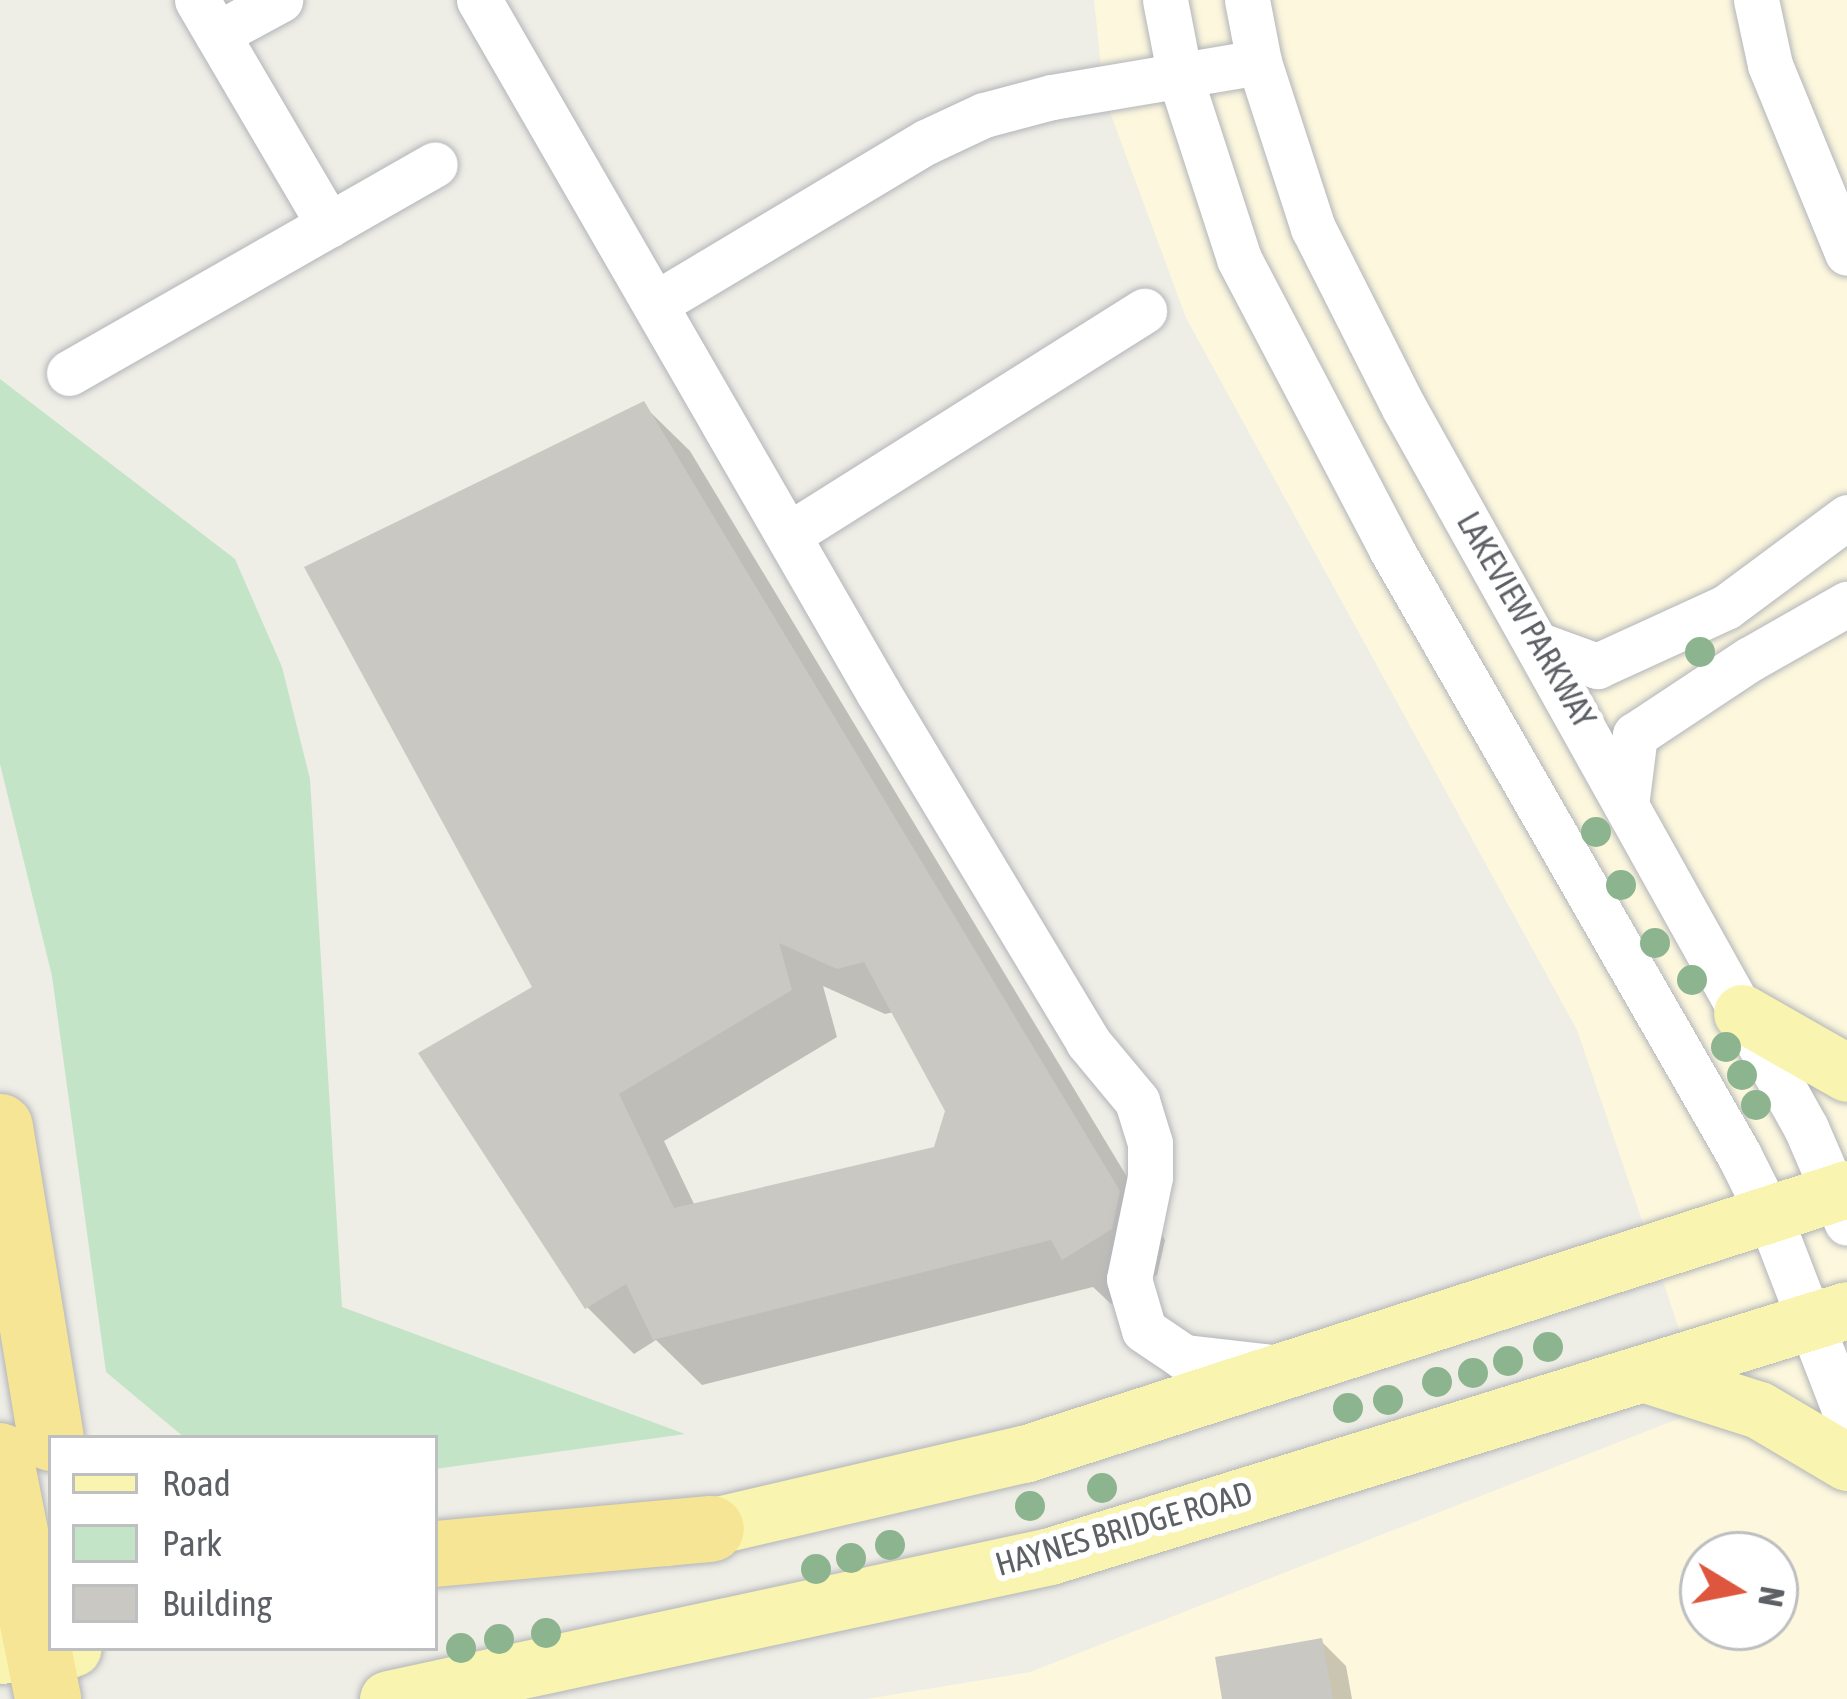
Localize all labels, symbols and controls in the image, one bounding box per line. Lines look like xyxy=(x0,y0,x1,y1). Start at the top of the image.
street label: LAKEVIEW PARKWAY xyxy=(1448,505,1604,735)
legend xyxy=(48,1435,438,1651)
text: Road xyxy=(162,1462,231,1504)
street label: HAYNES BRIDGE ROAD xyxy=(991,1473,1257,1585)
text: Park xyxy=(162,1522,222,1564)
north arrow xyxy=(1679,1531,1799,1651)
text: Building xyxy=(162,1582,272,1624)
text: N xyxy=(1751,1584,1792,1610)

